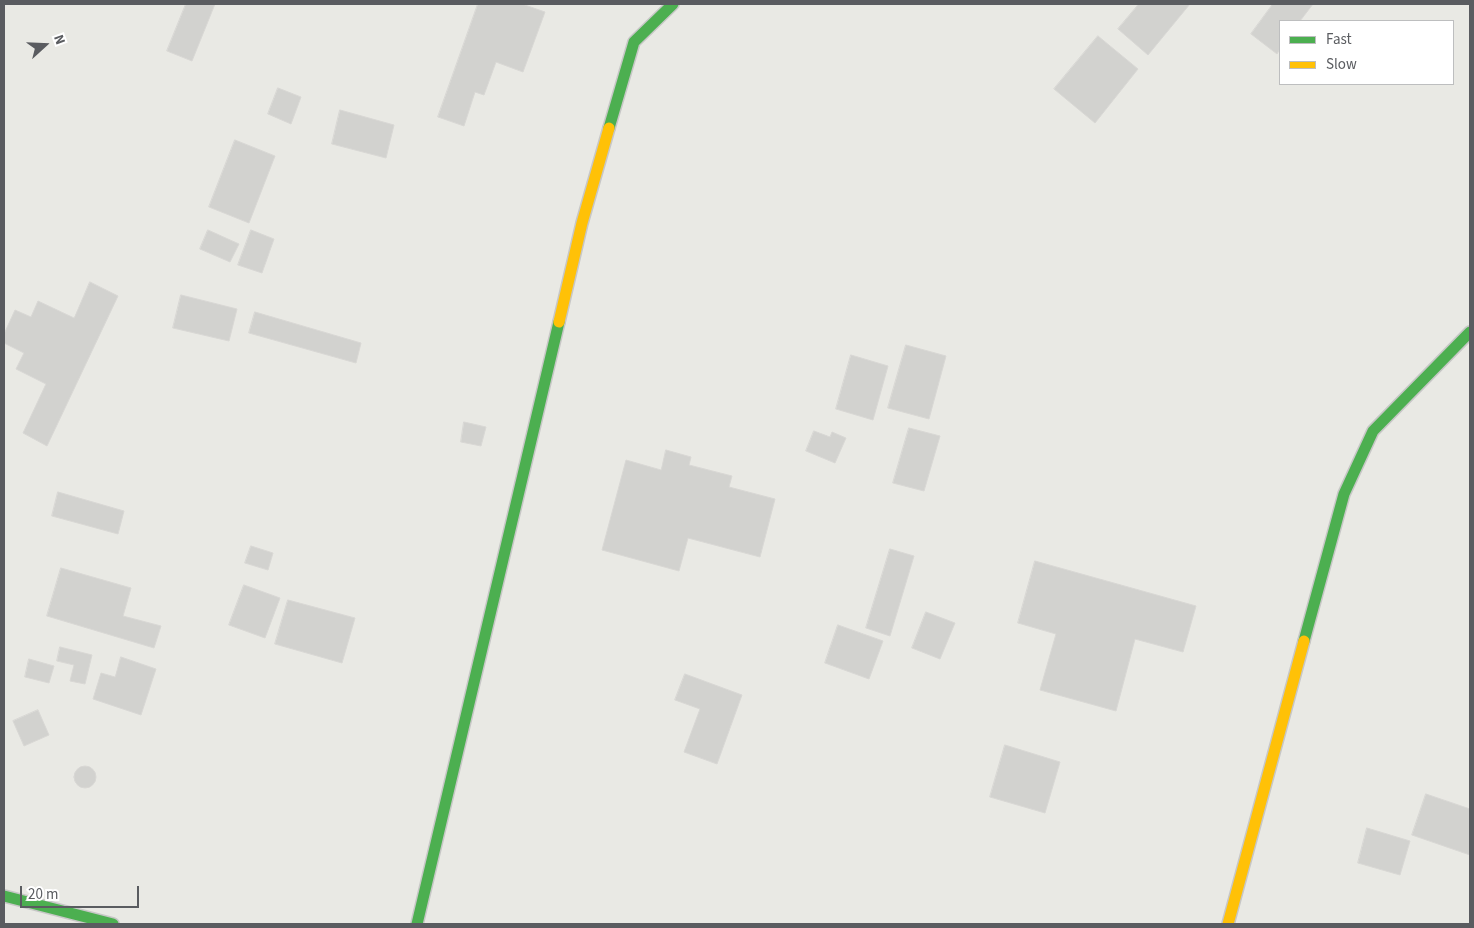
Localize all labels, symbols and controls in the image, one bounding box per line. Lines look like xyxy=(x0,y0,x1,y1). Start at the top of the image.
north arrow xyxy=(20,20,70,70)
legend xyxy=(1279,20,1454,85)
text: Fast xyxy=(1326,29,1352,50)
text: N xyxy=(48,32,70,48)
text: Slow xyxy=(1326,54,1357,75)
scale bar xyxy=(22,876,141,908)
text: 20 m xyxy=(28,884,58,905)

